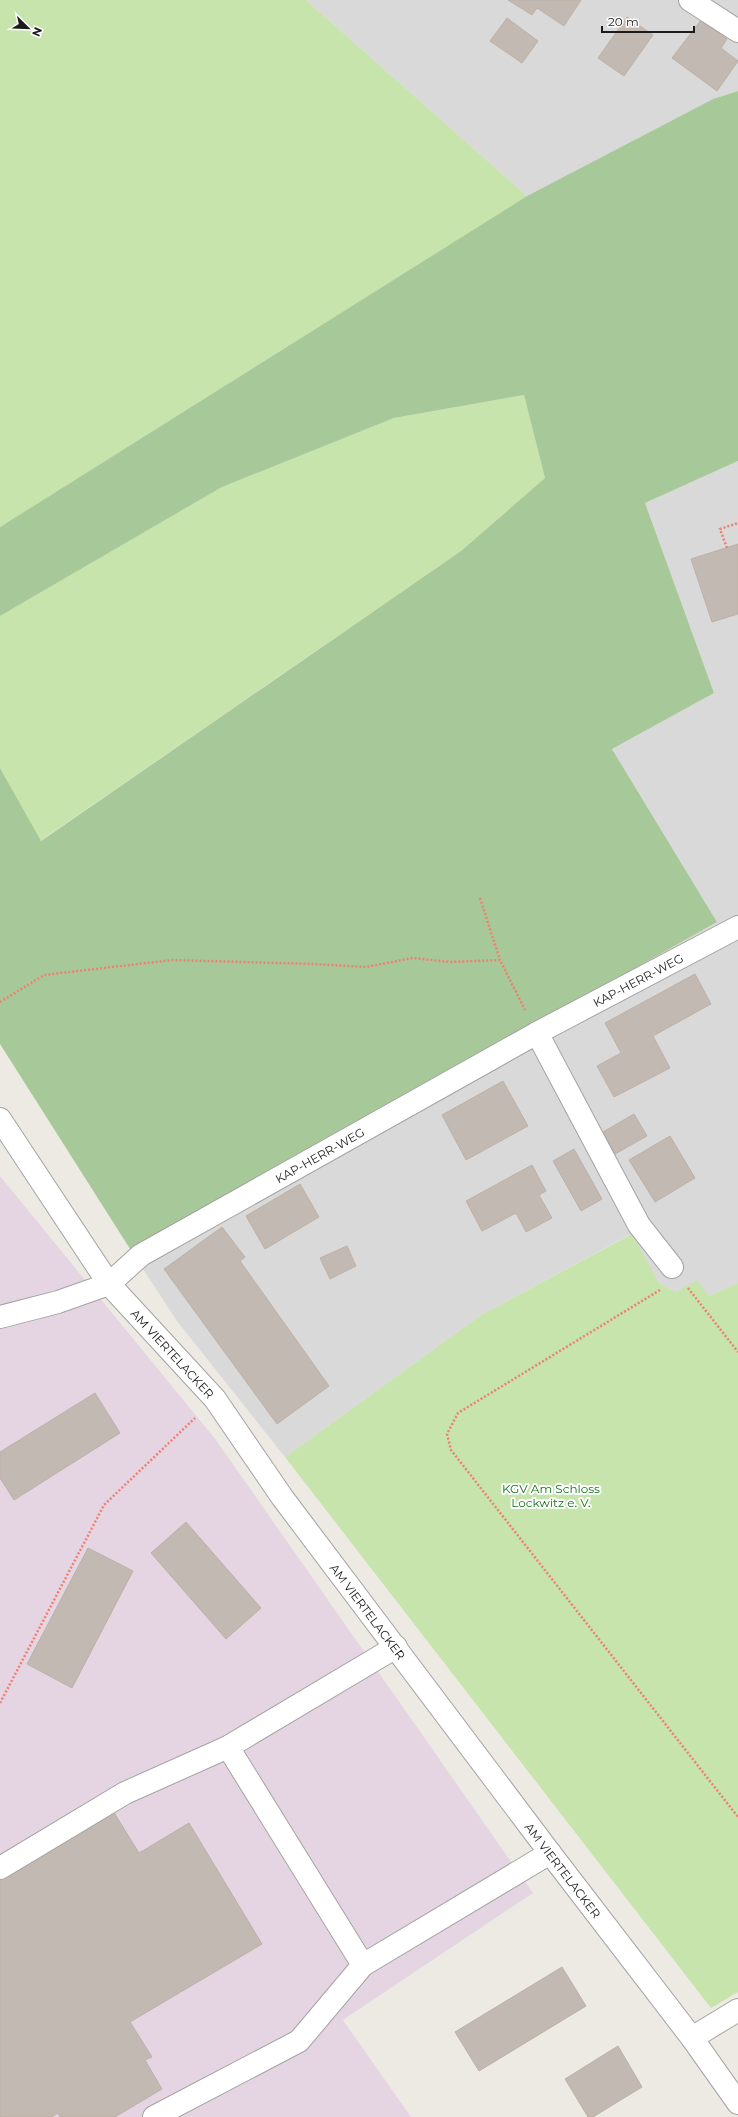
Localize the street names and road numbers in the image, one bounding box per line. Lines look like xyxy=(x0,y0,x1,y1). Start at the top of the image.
street label: KAP-HERR-WEG xyxy=(590,950,686,1010)
street label: KAP-HERR-WEG xyxy=(272,1124,367,1186)
street label: AM VIERTELACKER xyxy=(128,1306,218,1401)
street label: AM VIERTELACKER xyxy=(327,1561,409,1662)
street label: AM VIERTELACKER xyxy=(522,1819,605,1921)

